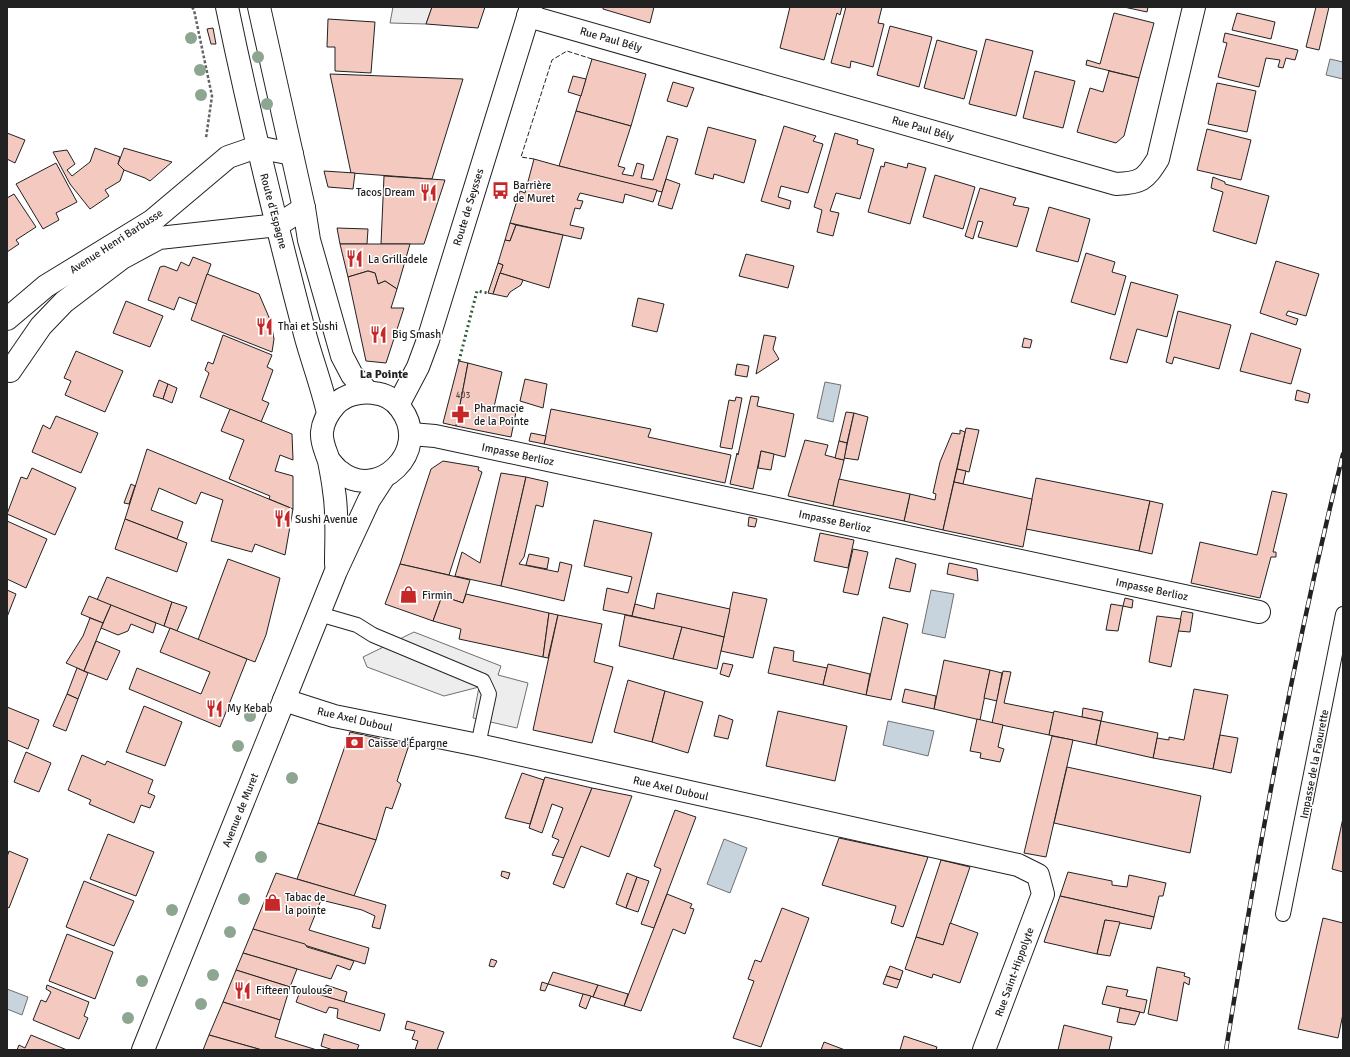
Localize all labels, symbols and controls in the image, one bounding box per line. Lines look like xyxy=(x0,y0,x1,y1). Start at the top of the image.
street label: Rue Paul Bély xyxy=(578,24,644,55)
street label: Rue Paul Bély xyxy=(890,113,956,144)
street label: Route de Seysses xyxy=(451,167,486,247)
street label: Route d'Espagne xyxy=(257,172,290,250)
place label: Barrière de Muret xyxy=(513,179,555,205)
bus stop icon: Barrière de Muret xyxy=(490,181,510,201)
restaurant icon: Tacos Dream xyxy=(418,182,438,202)
place label: Tacos Dream xyxy=(356,186,415,199)
street label: Avenue Henri Barbusse xyxy=(67,206,165,276)
restaurant icon: La Grilladele xyxy=(345,249,365,269)
place label: La Grilladele xyxy=(368,253,428,266)
restaurant icon: Thai et Sushi xyxy=(255,316,275,336)
place label: Thai et Sushi xyxy=(278,320,338,333)
restaurant icon: Big Smash xyxy=(369,324,389,344)
place label: Big Smash xyxy=(392,328,441,341)
district label: La Pointe xyxy=(360,367,408,382)
house number: 403 xyxy=(456,390,470,401)
place label: Pharmacie de la Pointe xyxy=(474,402,529,428)
pharmacy icon: Pharmacie de la Pointe xyxy=(451,404,471,424)
street label: Impasse Berlioz xyxy=(480,440,555,469)
street label: Impasse Berlioz xyxy=(797,507,872,536)
restaurant icon: Sushi Avenue xyxy=(272,509,292,529)
place label: Sushi Avenue xyxy=(295,513,358,526)
street label: Impasse Berlioz xyxy=(1114,575,1189,604)
shop icon: Firmin xyxy=(399,585,419,605)
place label: Firmin xyxy=(422,589,453,602)
restaurant icon: My Kebab xyxy=(204,698,224,718)
place label: My Kebab xyxy=(227,702,273,715)
street label: Rue Axel Duboul xyxy=(316,705,394,734)
street label: Impasse de la Faourette xyxy=(1298,708,1331,820)
bank icon: Caisse d'Épargne xyxy=(345,733,365,753)
place label: Caisse d'Épargne xyxy=(368,736,448,750)
street label: Avenue de Muret xyxy=(220,771,261,849)
street label: Rue Axel Duboul xyxy=(632,774,710,803)
place label: Tabac de la pointe xyxy=(285,891,326,917)
shop icon: Tabac de la pointe xyxy=(262,893,282,913)
street label: Rue Saint-Hippolyte xyxy=(992,926,1037,1019)
restaurant icon: Fifteen Toulouse xyxy=(233,980,253,1000)
place label: Fifteen Toulouse xyxy=(256,984,333,997)

